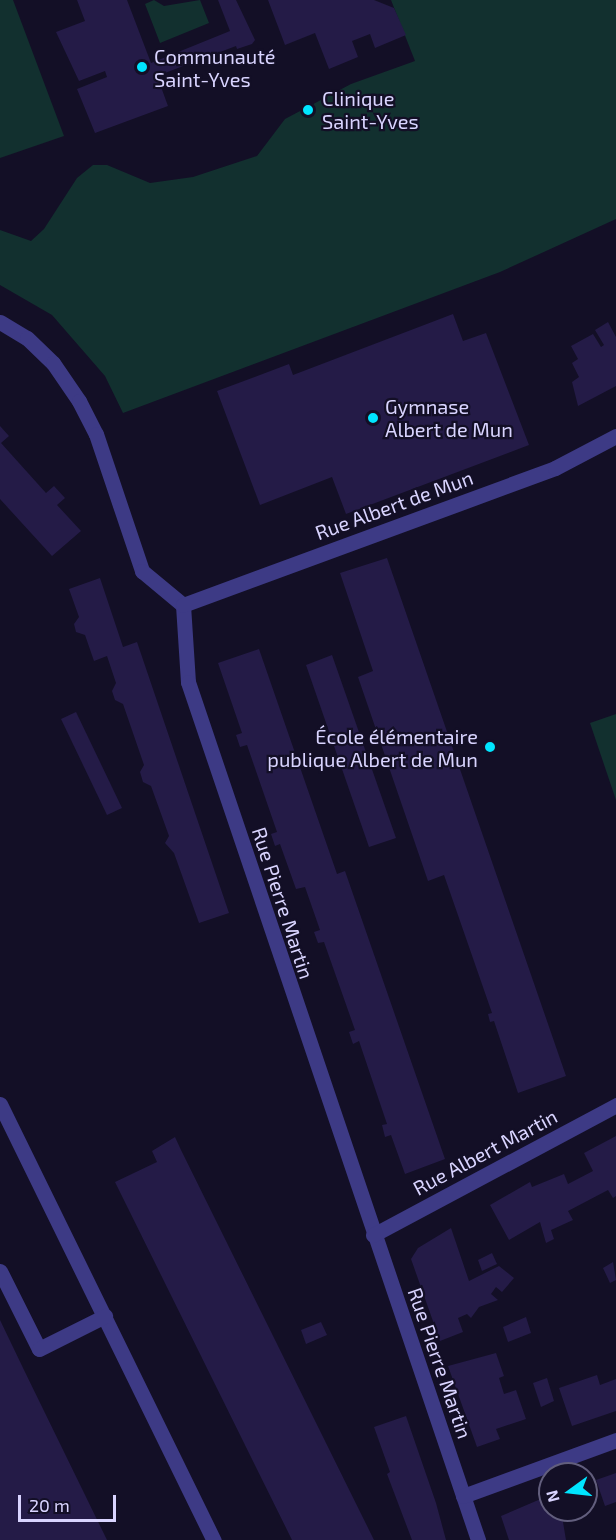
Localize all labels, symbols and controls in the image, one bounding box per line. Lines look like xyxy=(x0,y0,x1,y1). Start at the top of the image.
place label: Communauté Saint-Yves xyxy=(154,44,276,91)
marker: Communauté Saint-Yves xyxy=(135,60,149,74)
place label: Clinique Saint-Yves xyxy=(322,86,419,133)
marker: Clinique Saint-Yves xyxy=(299,101,317,119)
place label: Gymnase Albert de Mun xyxy=(385,394,513,441)
marker: Gymnase Albert de Mun xyxy=(366,411,380,425)
street label: Rue Albert de Mun xyxy=(312,465,476,545)
place label: École élémentaire publique Albert de Mun xyxy=(267,724,478,771)
marker: École élémentaire publique Albert de Mun xyxy=(483,740,497,754)
street label: Rue Pierre Martin xyxy=(247,824,319,982)
street label: Rue Albert Martin xyxy=(409,1104,561,1200)
street label: Rue Pierre Martin xyxy=(403,1284,477,1442)
north arrow xyxy=(538,1462,598,1522)
scale bar xyxy=(21,1483,118,1521)
text: N xyxy=(541,1488,563,1504)
text: 20 m xyxy=(29,1494,70,1516)

